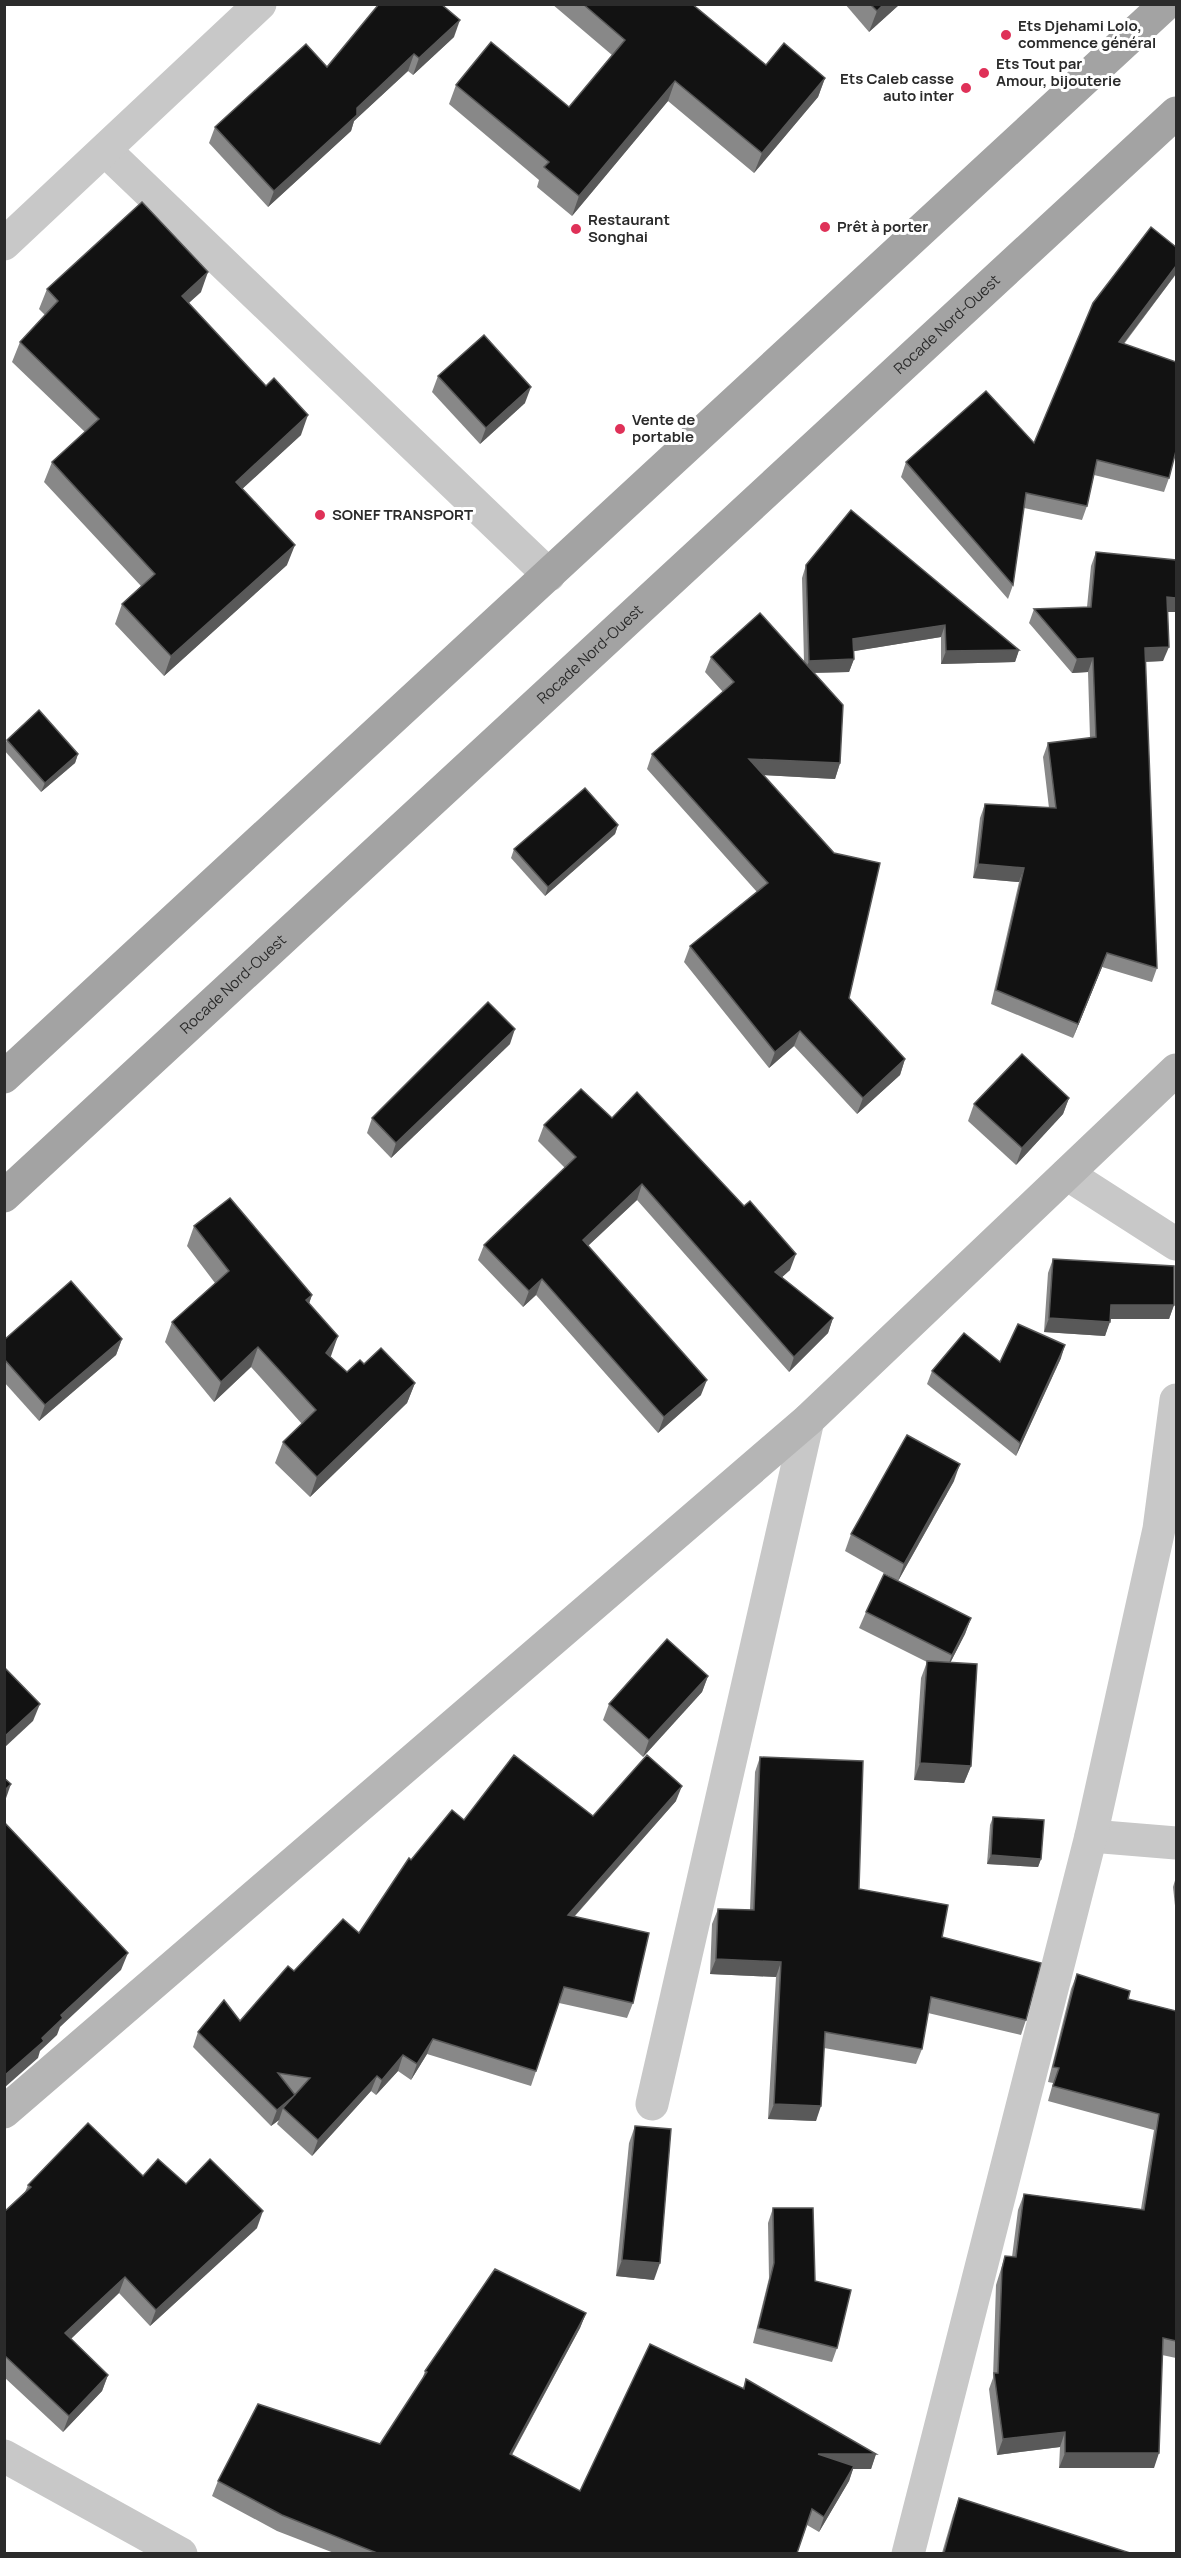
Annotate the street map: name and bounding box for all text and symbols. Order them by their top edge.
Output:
place label: Ets Djehami Lolo, commence général [1018,15,1156,53]
marker: Ets Djehami Lolo, commence général [999,28,1013,42]
place label: Ets Tout par Amour, bijouterie [996,53,1121,91]
marker: Ets Tout par Amour, bijouterie [977,66,991,80]
place label: Ets Caleb casse auto inter [840,68,954,106]
marker: Ets Caleb casse auto inter [959,81,973,95]
place label: Restaurant Songhai [588,209,670,247]
place label: Prêt à porter [837,216,928,237]
marker: Prêt à porter [818,220,832,234]
marker: Restaurant Songhai [569,222,583,236]
street label: Rocade Nord-Ouest [889,270,1004,379]
place label: Vente de portable [632,409,695,447]
marker: Vente de portable [613,422,627,436]
place label: SONEF TRANSPORT [332,504,473,525]
marker: SONEF TRANSPORT [313,508,327,522]
street label: Rocade Nord-Ouest [532,600,647,708]
street label: Rocade Nord-Ouest [175,929,291,1038]

